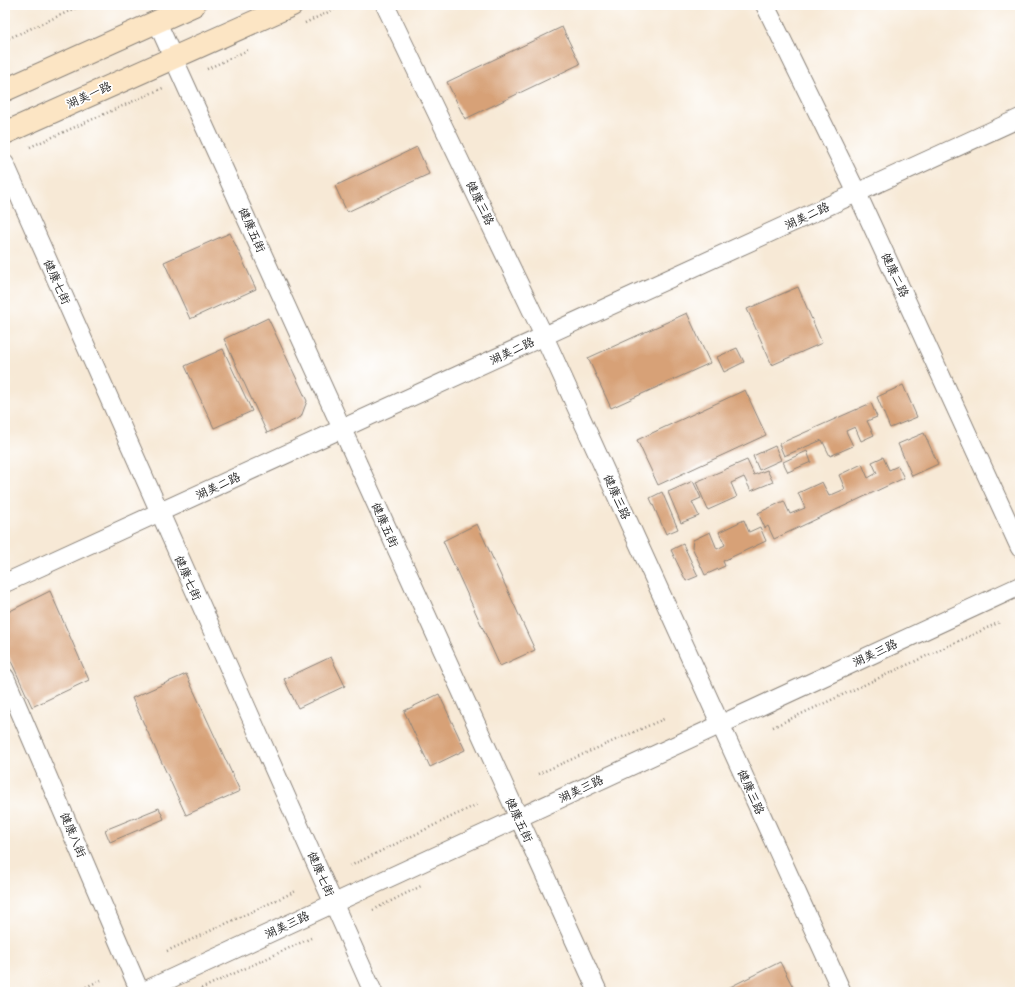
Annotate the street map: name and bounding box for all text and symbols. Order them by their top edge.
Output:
street label: 湖美一路 [64,79,114,111]
street label: 健康三路 [463,178,497,228]
street label: 湖美二路 [782,200,832,232]
street label: 健康五街 [236,205,268,255]
street label: 健康二路 [879,250,911,300]
street label: 健康七街 [41,257,73,307]
street label: 湖美二路 [487,335,537,367]
street label: 湖美二路 [193,470,243,502]
street label: 健康三路 [601,472,633,522]
street label: 健康五街 [369,500,401,550]
street label: 健康七街 [172,553,204,603]
street label: 湖美三路 [850,637,900,669]
street label: 健康三路 [735,767,767,817]
street label: 湖美三路 [556,773,606,805]
street label: 健康五街 [503,795,535,845]
street label: 健康八街 [57,810,89,860]
street label: 健康七街 [305,849,337,899]
street label: 湖美三路 [262,909,312,941]

